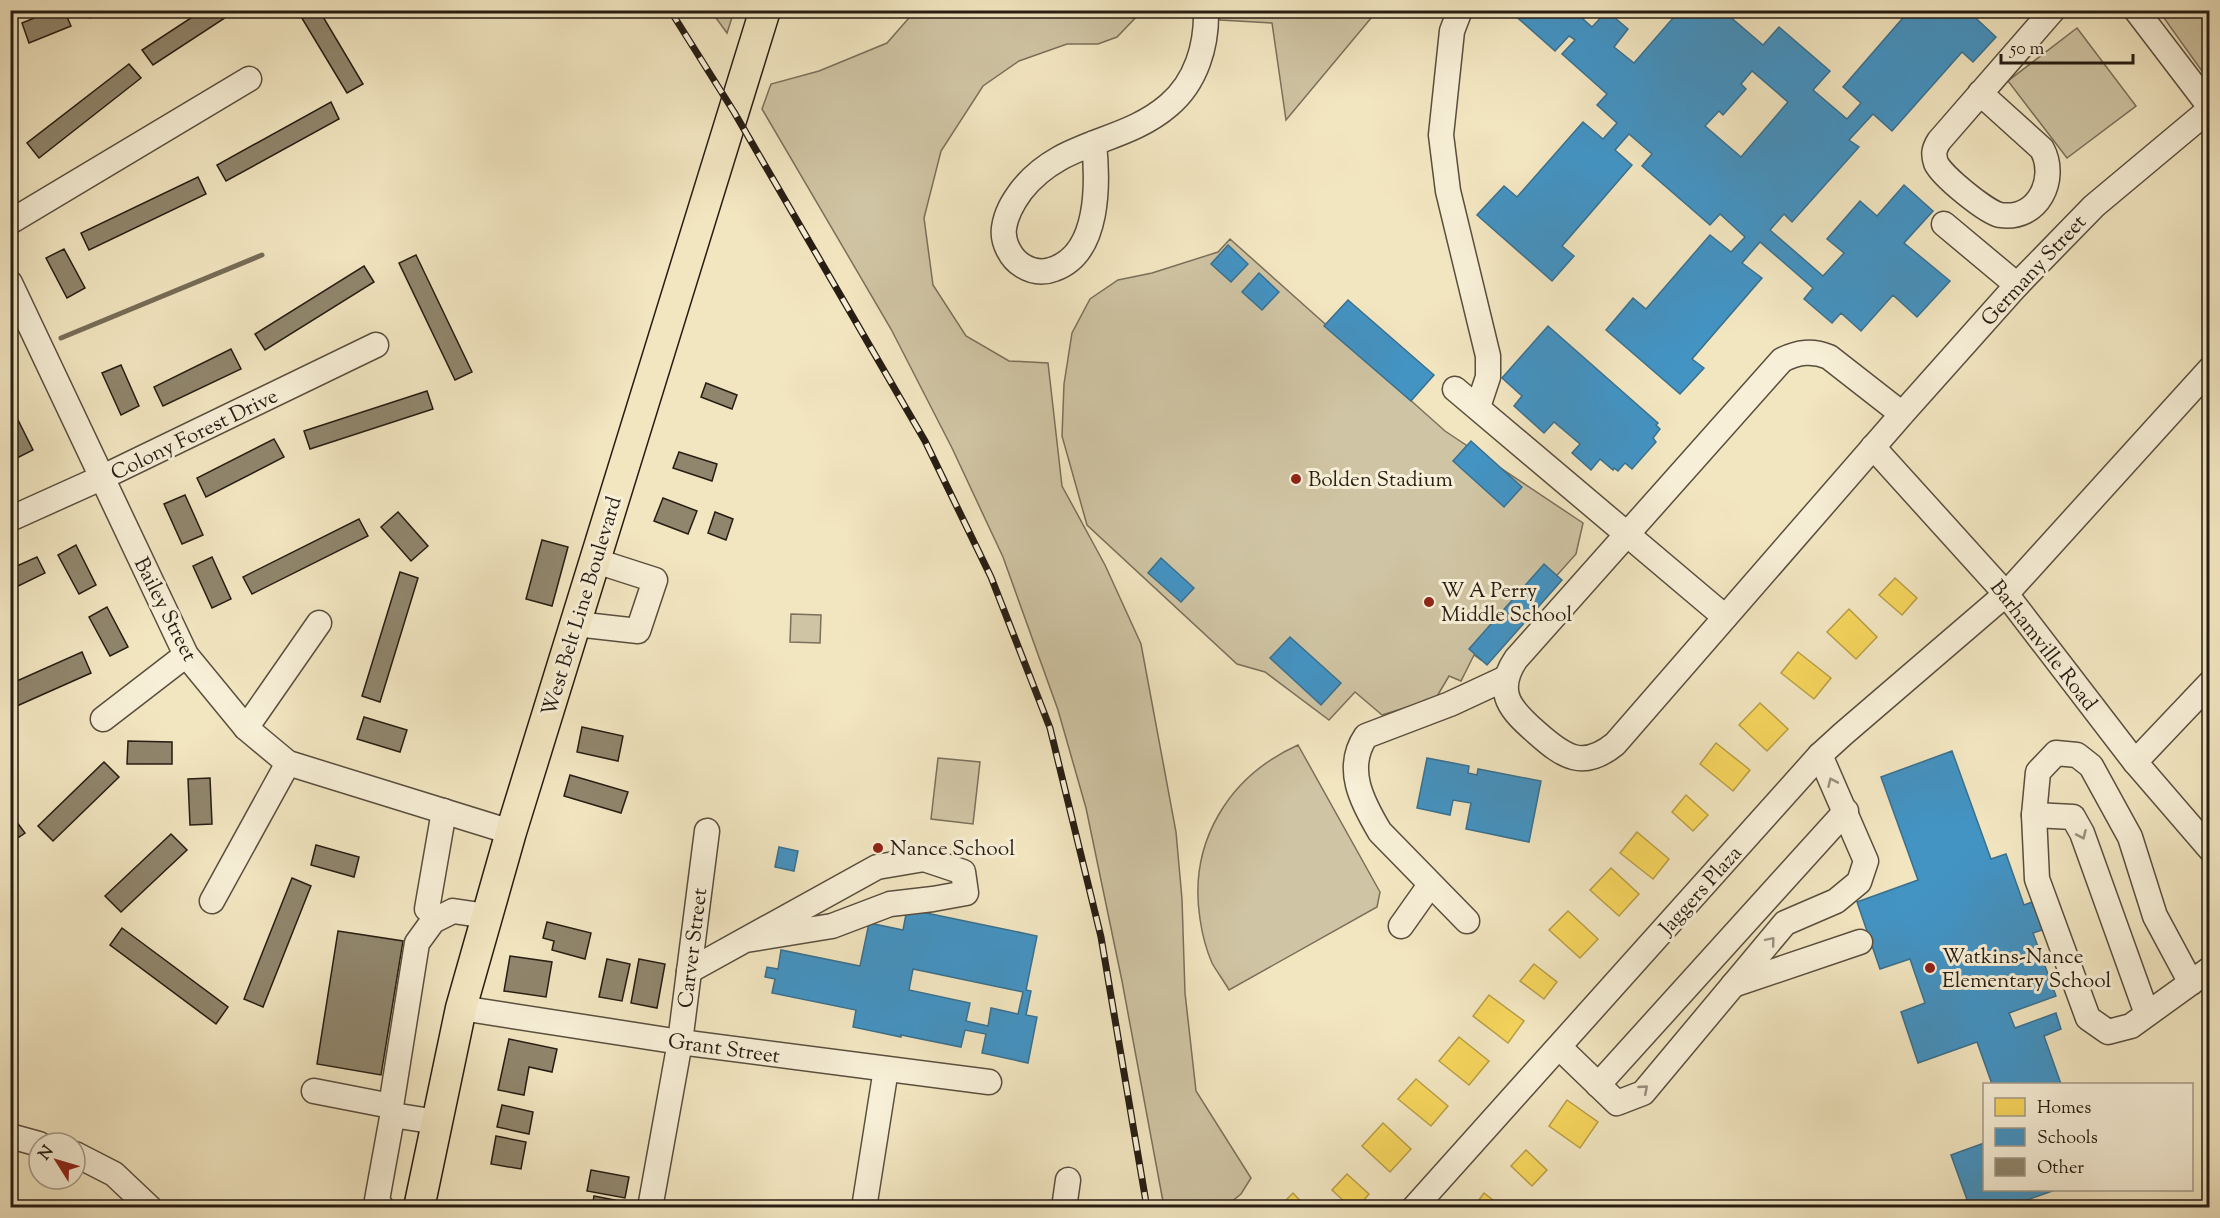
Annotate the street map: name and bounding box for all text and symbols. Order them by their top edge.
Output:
scale bar [2001,27,2133,65]
text: 50 m [2009,37,2045,63]
street label: Germany Street [1975,209,2094,334]
street label: Colony Forest Drive [106,382,283,489]
place label: Bolden Stadium [1308,466,1453,496]
marker: Bolden Stadium [1289,472,1303,486]
street label: West Belt Line Boulevard [535,493,631,720]
street label: Bailey Street [125,553,203,667]
street label: Barhamville Road [1982,574,2103,718]
place label: W A Perry Middle School [1441,577,1572,631]
marker: W A Perry Middle School [1422,595,1436,609]
one-way arrow [1828,777,1840,788]
one-way arrow [2075,829,2087,840]
place label: Nance School [890,835,1015,865]
street label: Jaggers Plaza [1652,840,1750,943]
marker: Nance School [871,841,885,855]
street label: Carver Street [672,887,716,1010]
one-way arrow [1763,937,1774,948]
place label: Watkins-Nance Elementary School [1942,943,2112,997]
marker: Watkins-Nance Elementary School [1923,961,1937,975]
street label: Grant Street [666,1027,782,1073]
legend [1983,1083,2193,1191]
one-way arrow [1638,1085,1649,1096]
text: Homes [2037,1096,2091,1122]
text: Schools [2037,1126,2098,1152]
north arrow [27,1131,87,1191]
text: N [34,1141,60,1166]
text: Other [2037,1156,2084,1182]

